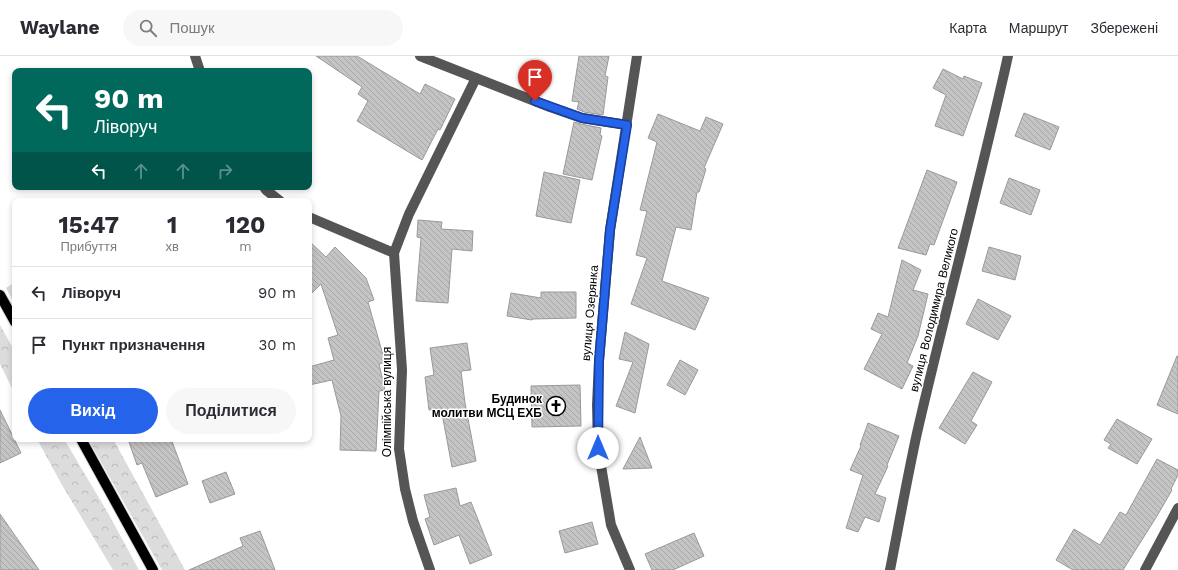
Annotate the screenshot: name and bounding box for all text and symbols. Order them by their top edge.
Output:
search box [123,10,403,46]
text: Waylane [20,16,99,39]
icon: search [137,17,159,39]
text: Пошук [169,19,215,37]
text: Карта [949,20,987,36]
text: Маршрут [1009,20,1068,36]
text: Збережені [1090,20,1158,36]
pin [518,60,552,101]
icon: arrive [524,66,546,88]
text: 90 m [94,82,164,115]
icon: left [28,84,80,136]
text: Ліворуч [94,116,157,137]
icon: left [88,160,110,182]
icon: ahead [130,160,152,182]
icon: ahead [172,160,194,182]
icon: right [214,160,236,182]
text: 15:47 [59,211,119,239]
text: 1 [167,211,177,239]
text: 120 [225,211,266,239]
street label: вулиця Володимира Великого [907,227,961,393]
text: Прибуття [61,239,117,254]
text: хв [165,239,179,254]
text: m [239,239,252,254]
street label: вулиця Озерянка [579,264,601,362]
icon: left [28,282,50,304]
text: Ліворуч [62,284,121,302]
text: 90 m [258,284,296,302]
icon: arrive [28,334,50,356]
text: Пункт призначення [62,336,205,354]
text: 30 m [259,336,296,354]
street label: Олімпійська вулиця [380,347,394,457]
button: Вихід [28,388,158,434]
button: Поділитися [166,388,296,434]
place label: Будинок молитви МСЦ ЕХБ [432,392,543,420]
church icon: Будинок молитви МСЦ ЕХБ [545,395,567,417]
position arrow [577,427,619,469]

